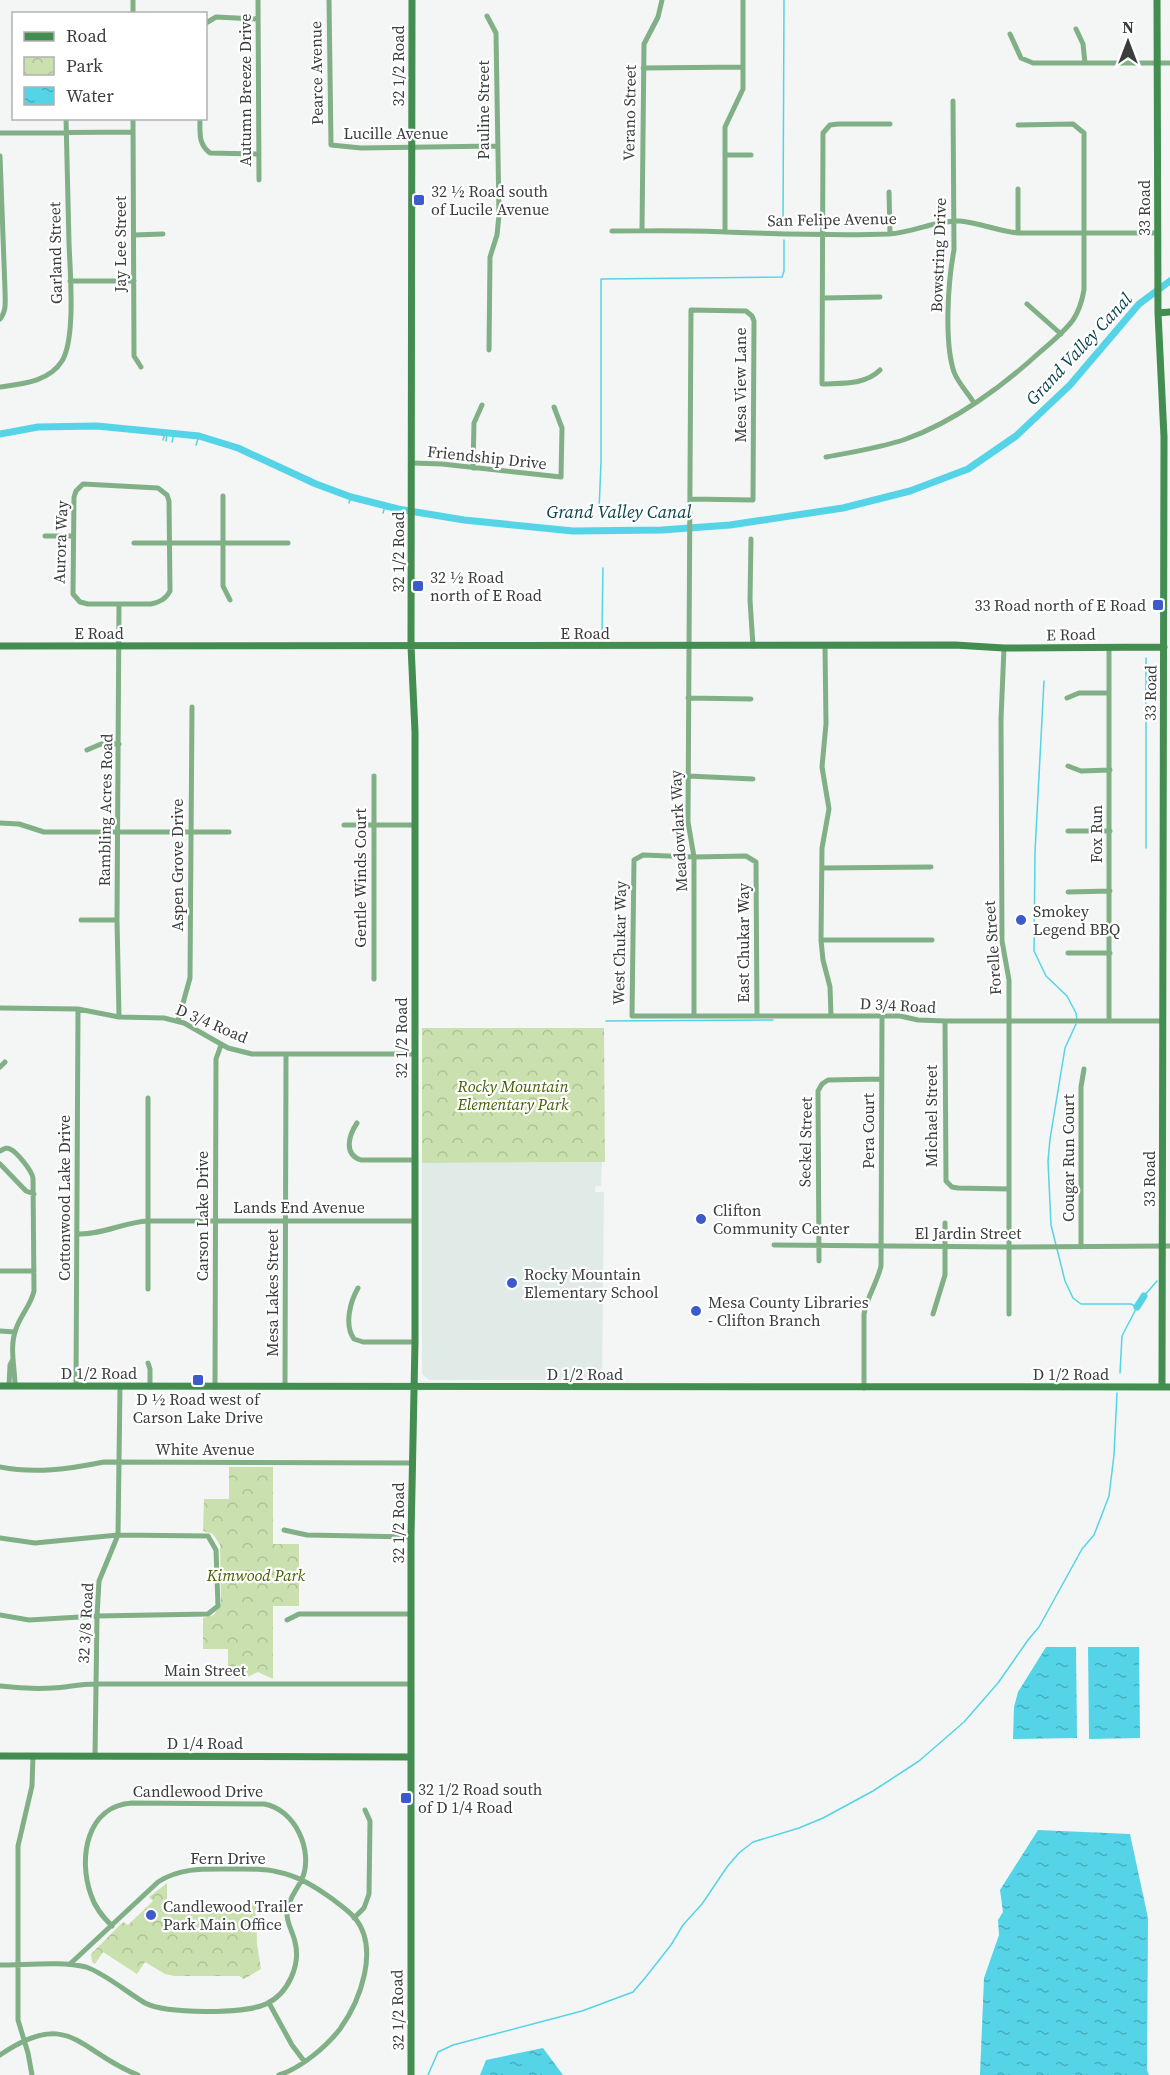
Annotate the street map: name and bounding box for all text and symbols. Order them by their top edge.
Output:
legend [12,12,207,120]
north arrow [1098,12,1158,72]
street label: Autumn Breeze Drive [234,14,256,166]
text: N [1122,16,1134,38]
street label: Pearce Avenue [304,21,328,125]
text: Road [66,23,107,48]
street label: 32 1/2 Road [387,26,409,107]
text: Park [66,53,103,78]
street label: Pauline Street [472,60,494,160]
street label: Verano Street [617,64,641,161]
text: Water [66,83,114,108]
street label: Lucille Avenue [344,122,448,144]
place label: 32 ½ Road south of Lucile Avenue [431,180,549,220]
street label: 33 Road [1133,180,1155,236]
marker: 32 ½ Road south of Lucile Avenue [412,193,426,207]
street label: Jay Lee Street [109,195,131,293]
street label: Bowstring Drive [925,197,951,313]
street label: Garland Street [43,201,67,304]
street label: San Felipe Avenue [767,207,897,231]
water label: Grand Valley Canal [1020,287,1137,410]
street label: Mesa View Lane [729,327,751,443]
street label: Friendship Drive [426,440,548,474]
street label: Aurora Way [48,499,72,584]
water label: Grand Valley Canal [546,499,692,524]
street label: 32 1/2 Road [387,512,409,593]
place label: 32 ½ Road north of E Road [430,566,542,606]
marker: 32 ½ Road north of E Road [411,579,425,593]
place label: 33 Road north of E Road [974,594,1146,616]
marker: 33 Road north of E Road [1151,598,1165,612]
street label: E Road [74,622,124,644]
street label: E Road [560,622,610,644]
street label: E Road [1046,623,1096,645]
street label: 33 Road [1139,665,1161,721]
street label: Rambling Acres Road [93,733,117,887]
street label: Meadowlark Way [664,769,692,892]
street label: Aspen Grove Drive [166,799,188,931]
street label: Fox Run [1085,804,1107,863]
street label: Gentle Winds Court [349,807,371,948]
street label: West Chukar Way [607,880,631,1005]
street label: East Chukar Way [732,882,754,1003]
street label: Forelle Street [978,899,1006,996]
place label: Smokey Legend BBQ [1033,900,1120,940]
marker: Smokey Legend BBQ [1014,913,1028,927]
street label: D 3/4 Road [859,992,937,1018]
street label: D 3/4 Road [173,998,251,1048]
street label: 32 1/2 Road [390,998,412,1079]
street label: Michael Street [920,1064,942,1167]
park label: Rocky Mountain Elementary Park [457,1075,569,1115]
street label: Pera Court [857,1092,879,1169]
street label: Cougar Run Court [1057,1093,1079,1222]
street label: Seckel Street [793,1096,817,1187]
street label: Cottonwood Lake Drive [53,1115,75,1281]
street label: Carson Lake Drive [191,1151,213,1281]
street label: 33 Road [1138,1151,1160,1207]
street label: Lands End Avenue [233,1196,365,1218]
place label: Clifton Community Center [713,1199,850,1239]
marker: Clifton Community Center [694,1212,708,1226]
street label: El Jardin Street [914,1222,1022,1244]
street label: Mesa Lakes Street [261,1229,283,1357]
place label: Rocky Mountain Elementary School [524,1263,659,1303]
marker: Rocky Mountain Elementary School [505,1276,519,1290]
place label: Mesa County Libraries - Clifton Branch [708,1291,869,1331]
marker: Mesa County Libraries - Clifton Branch [689,1304,703,1318]
street label: D 1/2 Road [61,1362,137,1384]
street label: D 1/2 Road [547,1363,623,1385]
street label: D 1/2 Road [1033,1363,1109,1385]
marker: D ½ Road west of Carson Lake Drive [191,1373,205,1387]
place label: D ½ Road west of Carson Lake Drive [133,1388,263,1428]
street label: White Avenue [155,1438,255,1460]
street label: 32 1/2 Road [387,1483,409,1564]
park label: Kimwood Park [206,1564,306,1586]
street label: 32 3/8 Road [72,1582,98,1664]
street label: Main Street [164,1659,247,1681]
street label: D 1/4 Road [167,1732,243,1754]
place label: 32 1/2 Road south of D 1/4 Road [418,1778,543,1818]
street label: Candlewood Drive [133,1780,263,1802]
marker: 32 1/2 Road south of D 1/4 Road [399,1791,413,1805]
street label: Fern Drive [190,1847,266,1869]
place label: Candlewood Trailer Park Main Office [163,1895,303,1935]
marker: Candlewood Trailer Park Main Office [144,1908,158,1922]
street label: 32 1/2 Road [385,1969,409,2051]

